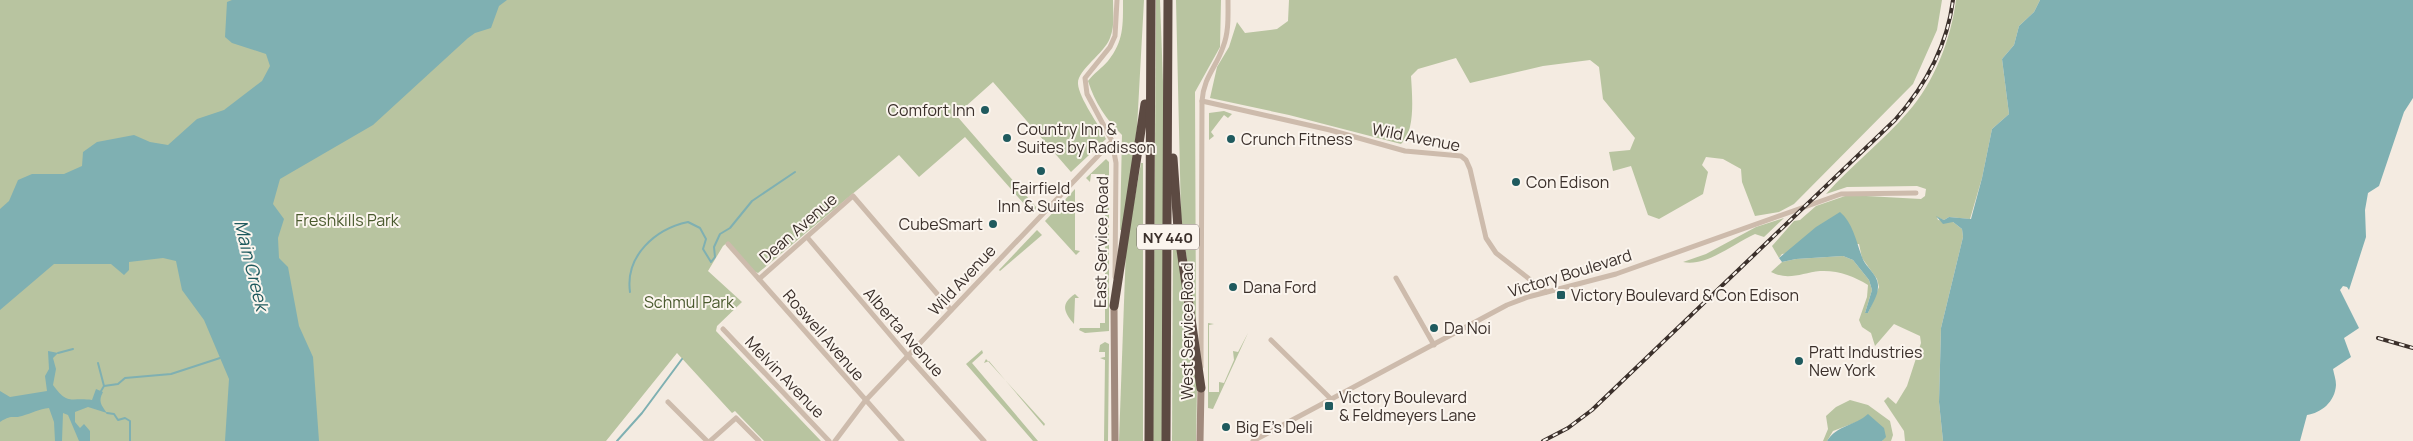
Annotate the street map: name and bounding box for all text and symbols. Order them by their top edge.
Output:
place label: Comfort Inn [888,99,975,121]
marker: Comfort Inn [979,104,991,116]
place label: Country Inn & Suites by Radisson [1017,118,1156,158]
street label: Wild Avenue [1370,118,1462,156]
place label: Crunch Fitness [1241,128,1353,150]
marker: Country Inn & Suites by Radisson [1001,132,1013,144]
marker: Crunch Fitness [1225,133,1237,145]
marker: Fairfield Inn & Suites [1035,165,1047,177]
place label: Con Edison [1526,171,1609,193]
street label: East Service Road [1089,176,1113,308]
marker: Con Edison [1510,176,1522,188]
place label: Fairfield Inn & Suites [998,177,1084,217]
street label: Dean Avenue [754,188,842,268]
park label: Freshkills Park [295,209,400,231]
place label: CubeSmart [899,213,983,235]
water label: Main Creek [229,217,276,316]
marker: CubeSmart [987,218,999,230]
road number: NY 440 [1137,224,1199,250]
street label: Wild Avenue [923,240,1001,320]
street label: Victory Boulevard [1506,244,1634,302]
street label: West Service Road [1176,262,1198,400]
place label: Dana Ford [1243,276,1317,298]
marker: Dana Ford [1227,281,1239,293]
street label: Alberta Avenue [859,283,949,381]
place label: Victory Boulevard & Con Edison [1571,284,1799,306]
street label: Roswell Avenue [778,285,870,385]
marker: Victory Boulevard & Con Edison [1555,289,1567,301]
park label: Schmul Park [644,291,735,313]
place label: Da Noi [1444,317,1491,339]
marker: Da Noi [1428,322,1440,334]
street label: Melvin Avenue [740,331,830,423]
place label: Pratt Industries New York [1809,341,1922,381]
marker: Pratt Industries New York [1793,355,1805,367]
place label: Victory Boulevard & Feldmeyers Lane [1339,386,1476,426]
marker: Victory Boulevard & Feldmeyers Lane [1323,400,1335,412]
place label: Big E's Deli [1236,416,1313,438]
marker: Big E's Deli [1220,421,1232,433]

